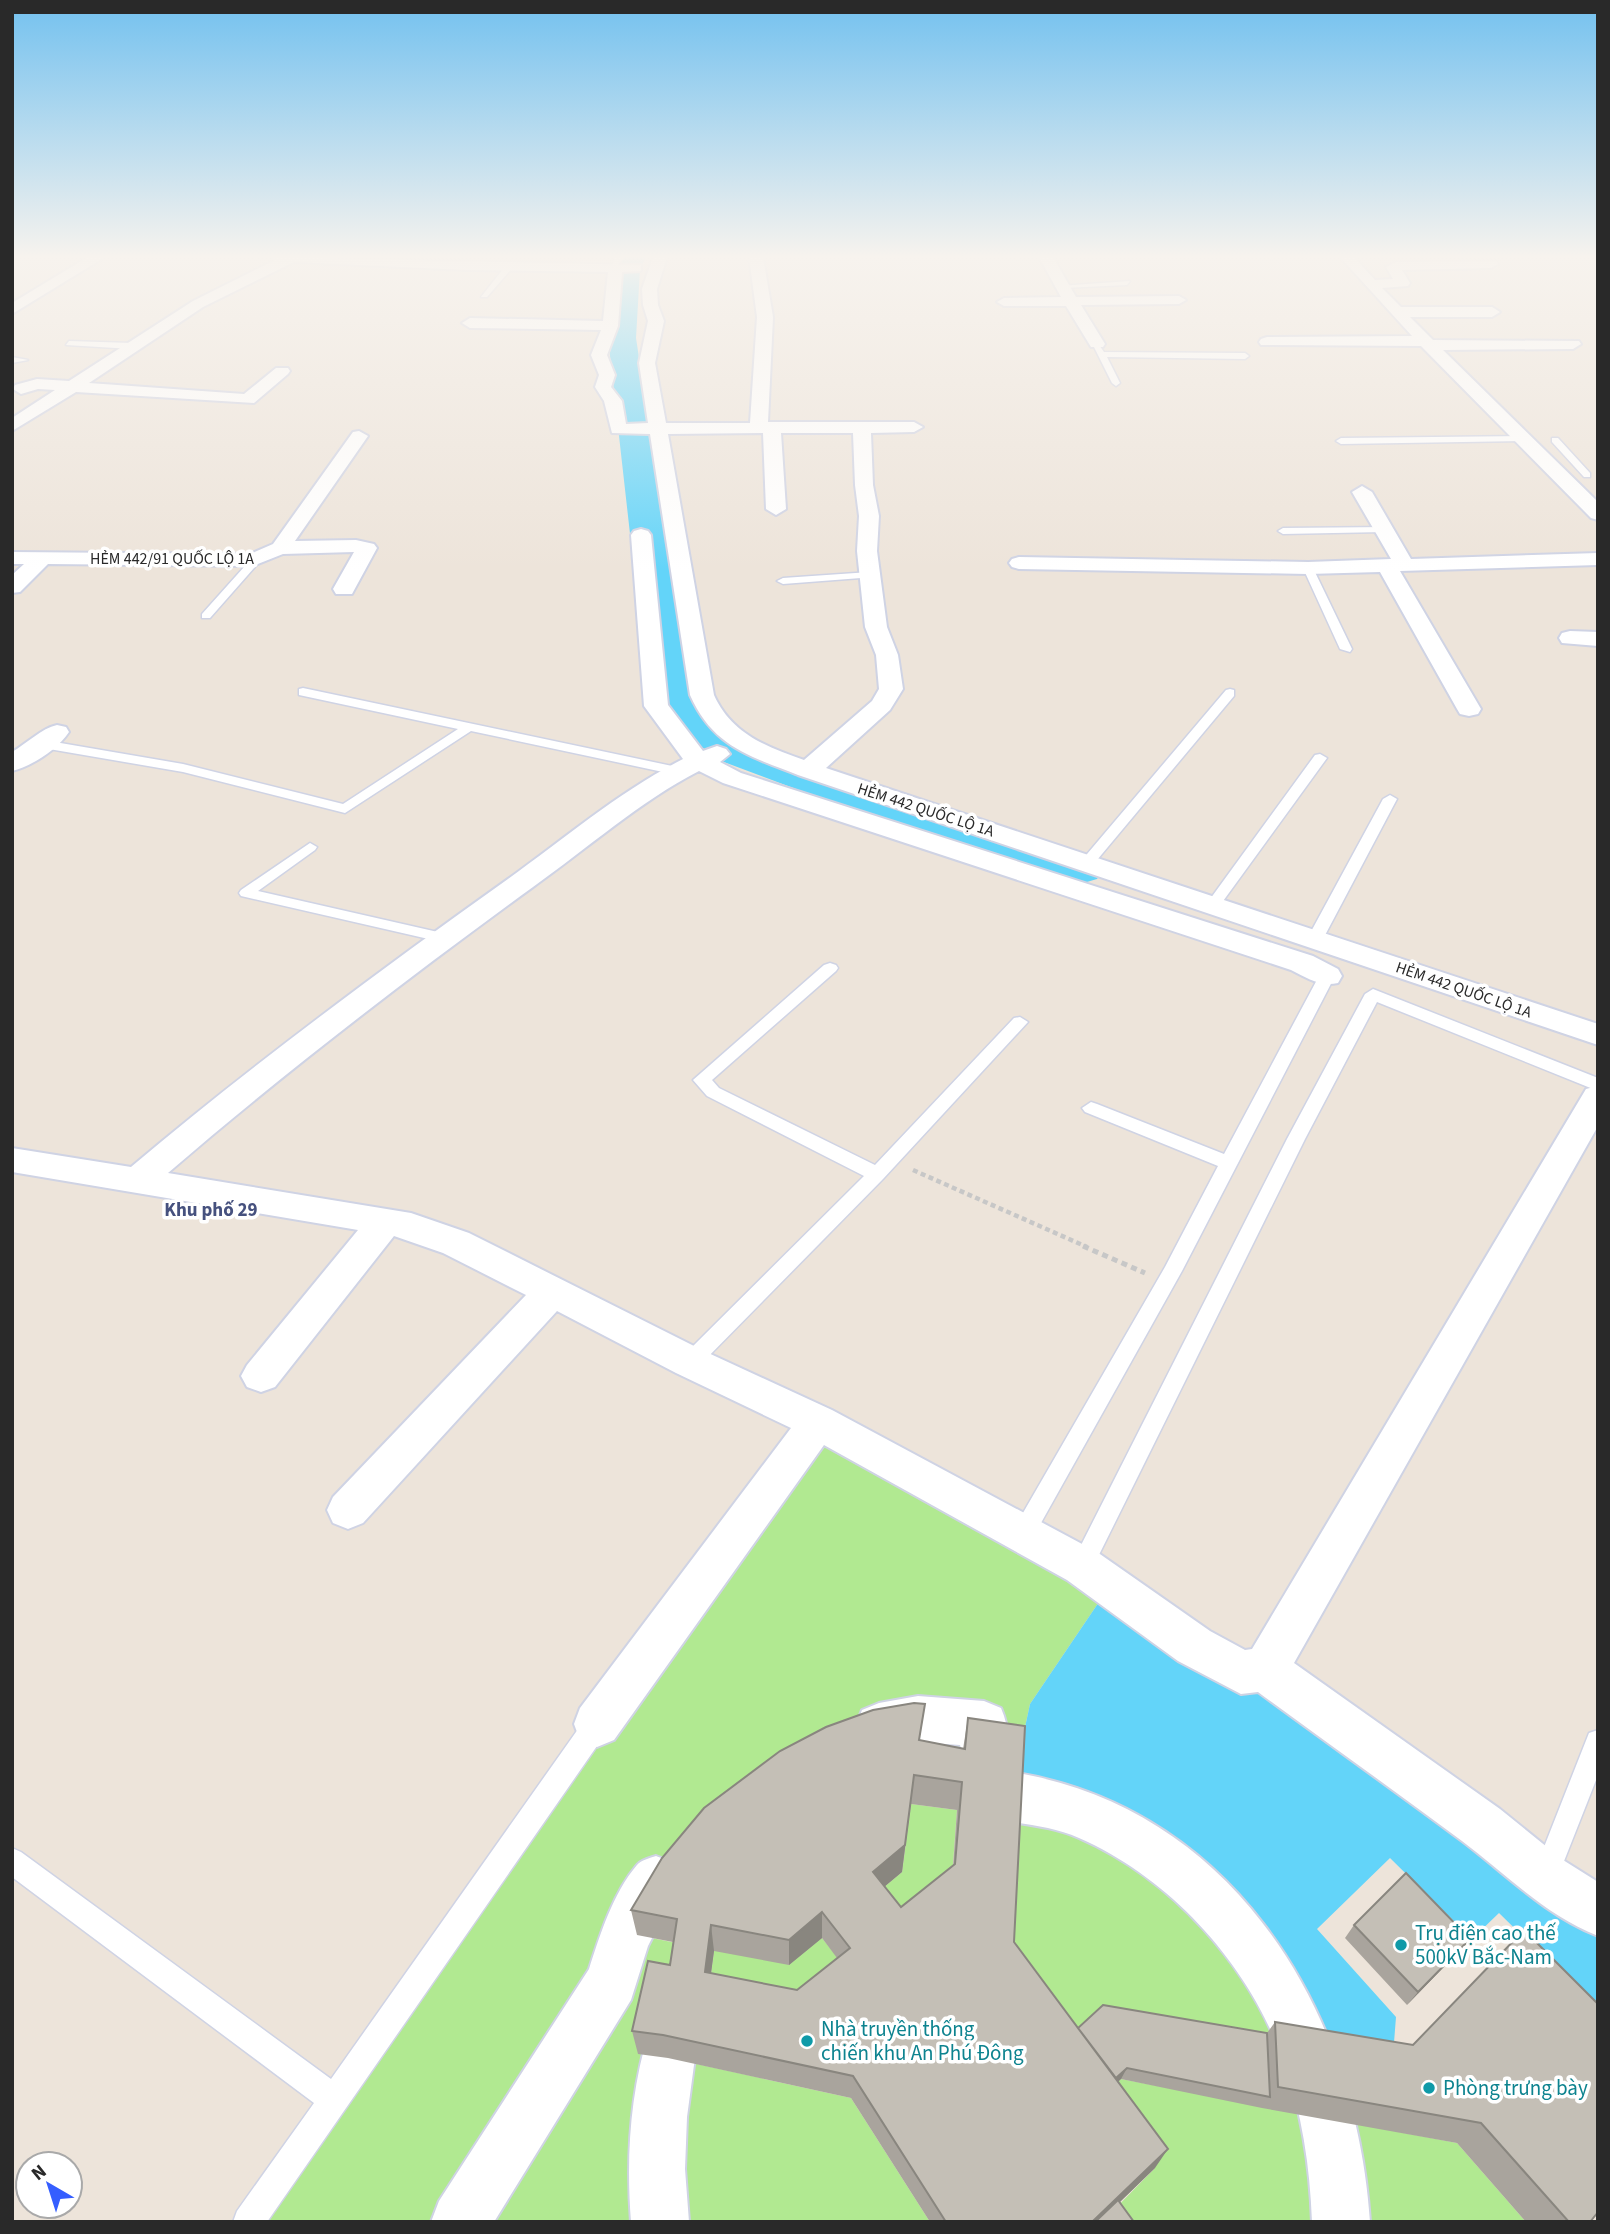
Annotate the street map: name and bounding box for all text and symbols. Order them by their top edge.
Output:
street label: HẺM 442/91 QUỐC LỘ 1A [90,548,254,570]
street label: HẺM 442 QUỐC LỘ 1A [855,777,997,843]
street label: HẺM 442 QUỐC LỘ 1A [1393,956,1535,1024]
district label: Khu phố 29 [164,1197,258,1224]
place label: Trụ điện cao thế 500kV Bắc-Nam [1415,1918,1556,1972]
marker: Trụ điện cao thế 500kV Bắc-Nam [1393,1937,1409,1953]
place label: Nhà truyền thống chiến khu An Phú Đông [821,2014,1024,2068]
marker: Nhà truyền thống chiến khu An Phú Đông [799,2033,815,2049]
place label: Phòng trưng bày [1443,2073,1588,2103]
marker: Phòng trưng bày [1421,2080,1437,2096]
north arrow [14,2150,84,2220]
text: N [26,2158,53,2187]

